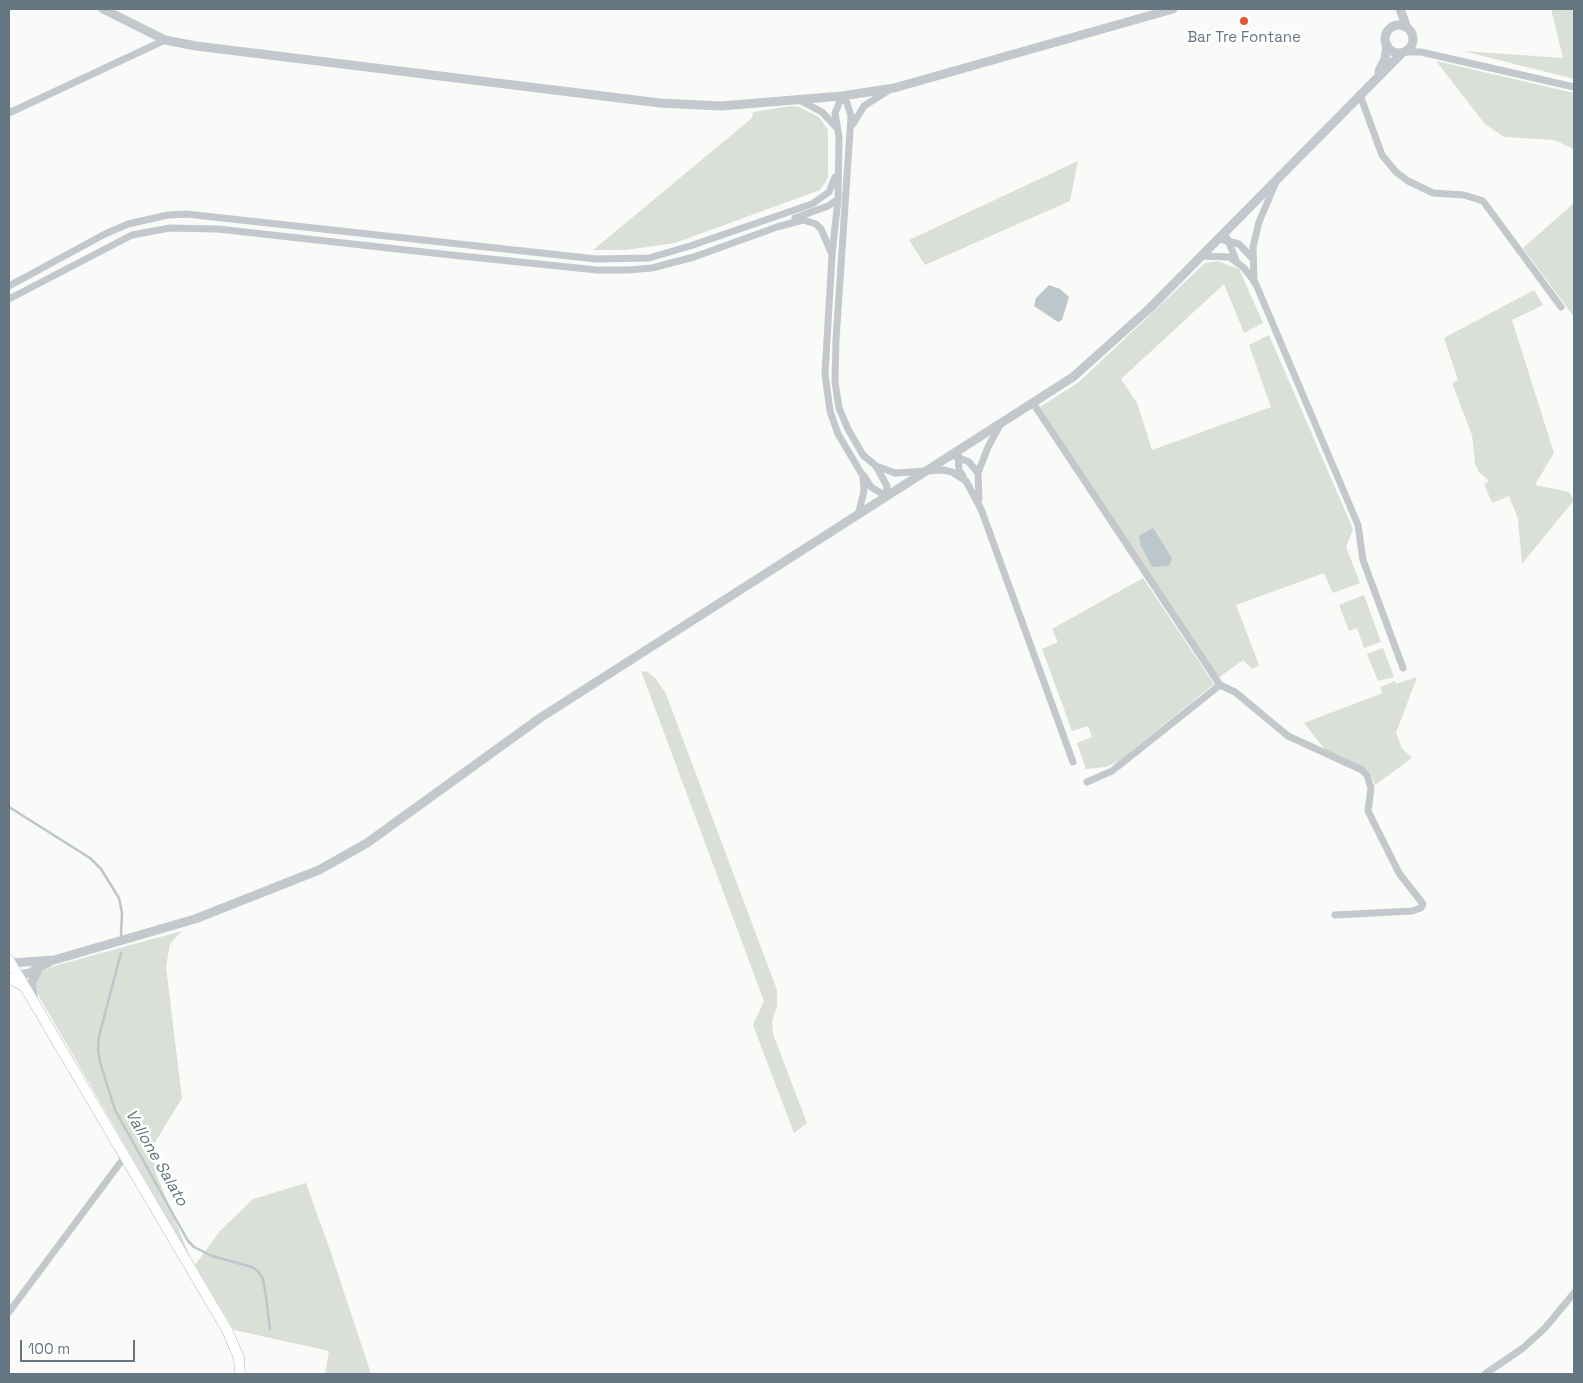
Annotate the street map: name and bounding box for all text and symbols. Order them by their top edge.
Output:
marker: Bar Tre Fontane [1238,15,1250,27]
place label: Bar Tre Fontane [1187,29,1301,47]
water label: Vallone Salato [121,1106,191,1210]
scale bar [22,1330,138,1362]
text: 100 m [28,1339,70,1358]

